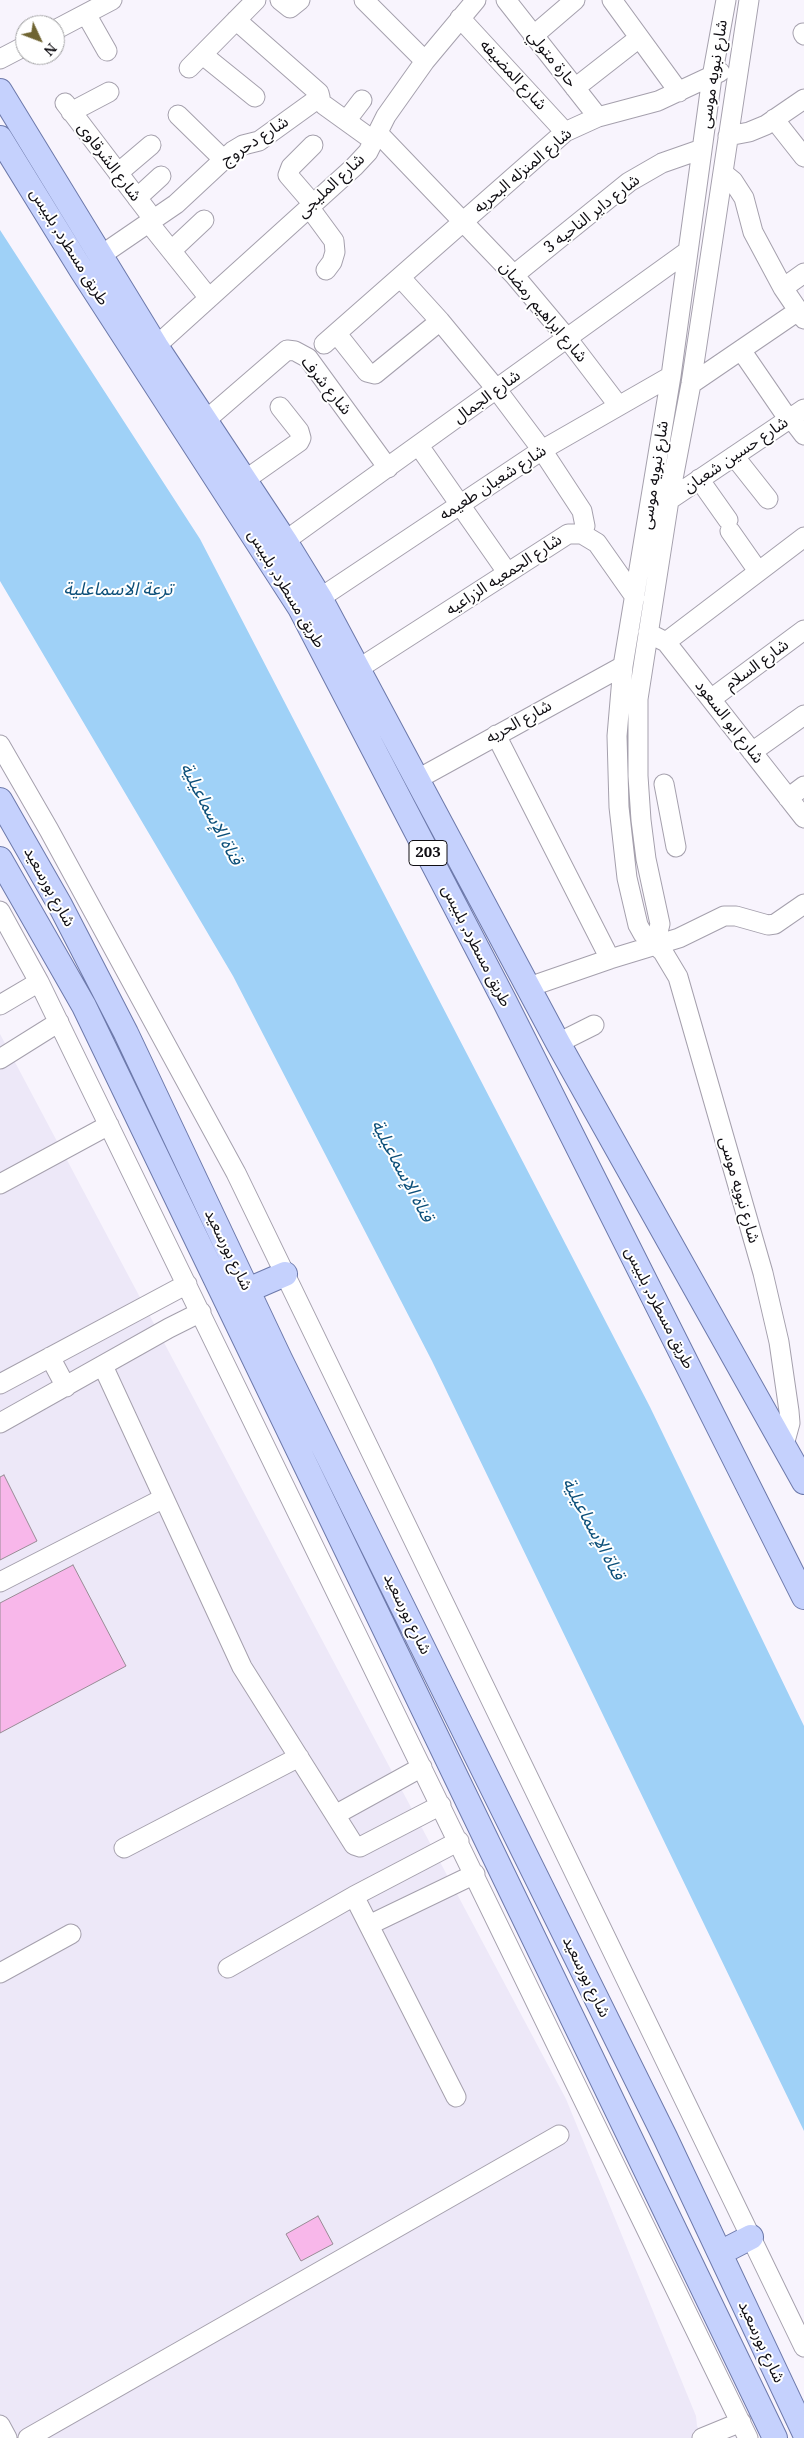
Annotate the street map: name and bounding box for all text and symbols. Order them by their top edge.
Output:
north arrow [15,15,65,65]
street label: شارع نبويه موسى [696,18,732,130]
street label: حارة متولي [523,27,581,91]
street label: شارع المضيفه [475,36,551,114]
text: N [40,39,61,60]
street label: شارع دحروج [218,112,292,170]
street label: شارع الشرقاوى [73,119,145,205]
street label: شارع المنزله البحريه [470,124,576,218]
street label: شارع المليجى [293,150,369,222]
street label: شارع داير الناحيه 3 [540,171,644,257]
street label: طريق مسطرد, بلبيس [25,185,113,309]
street label: شارع ابراهيم رمضان [495,258,591,366]
street label: شارع شرف [297,353,355,419]
street label: شارع الجمال [450,366,524,428]
street label: شارع حسين شعبان [680,413,792,497]
street label: شارع نبويه موسى [637,419,673,531]
street label: شارع شعبان طعيمه [436,441,550,525]
street label: طريق مسطرد, بلبيس [243,526,329,652]
street label: شارع الجمعيه الزراعيه [442,530,566,620]
water label: ترعة الاسماعلية [64,579,172,601]
street label: شارع السلام [721,635,793,695]
street label: شارع ابو السعود [691,677,767,767]
street label: شارع الحريه [483,696,555,748]
water label: قناة الإسماعيلية [175,759,247,869]
road number: 203 [409,840,447,866]
street label: شارع بورسعيد [19,844,79,930]
street label: طريق مسطرد, بلبيس [437,882,515,1010]
water label: قناة الإسماعيلية [366,1116,438,1226]
street label: شارع نبويه موسى [715,1135,763,1245]
street label: شارع بورسعيد [200,1206,256,1294]
street label: طريق مسطرد, بلبيس [620,1244,698,1372]
water label: قناة الإسماعيلية [557,1474,629,1584]
street label: شارع بورسعيد [379,1570,435,1658]
street label: شارع بورسعيد [558,1933,614,2021]
street label: شارع بورسعيد [734,2298,788,2386]

